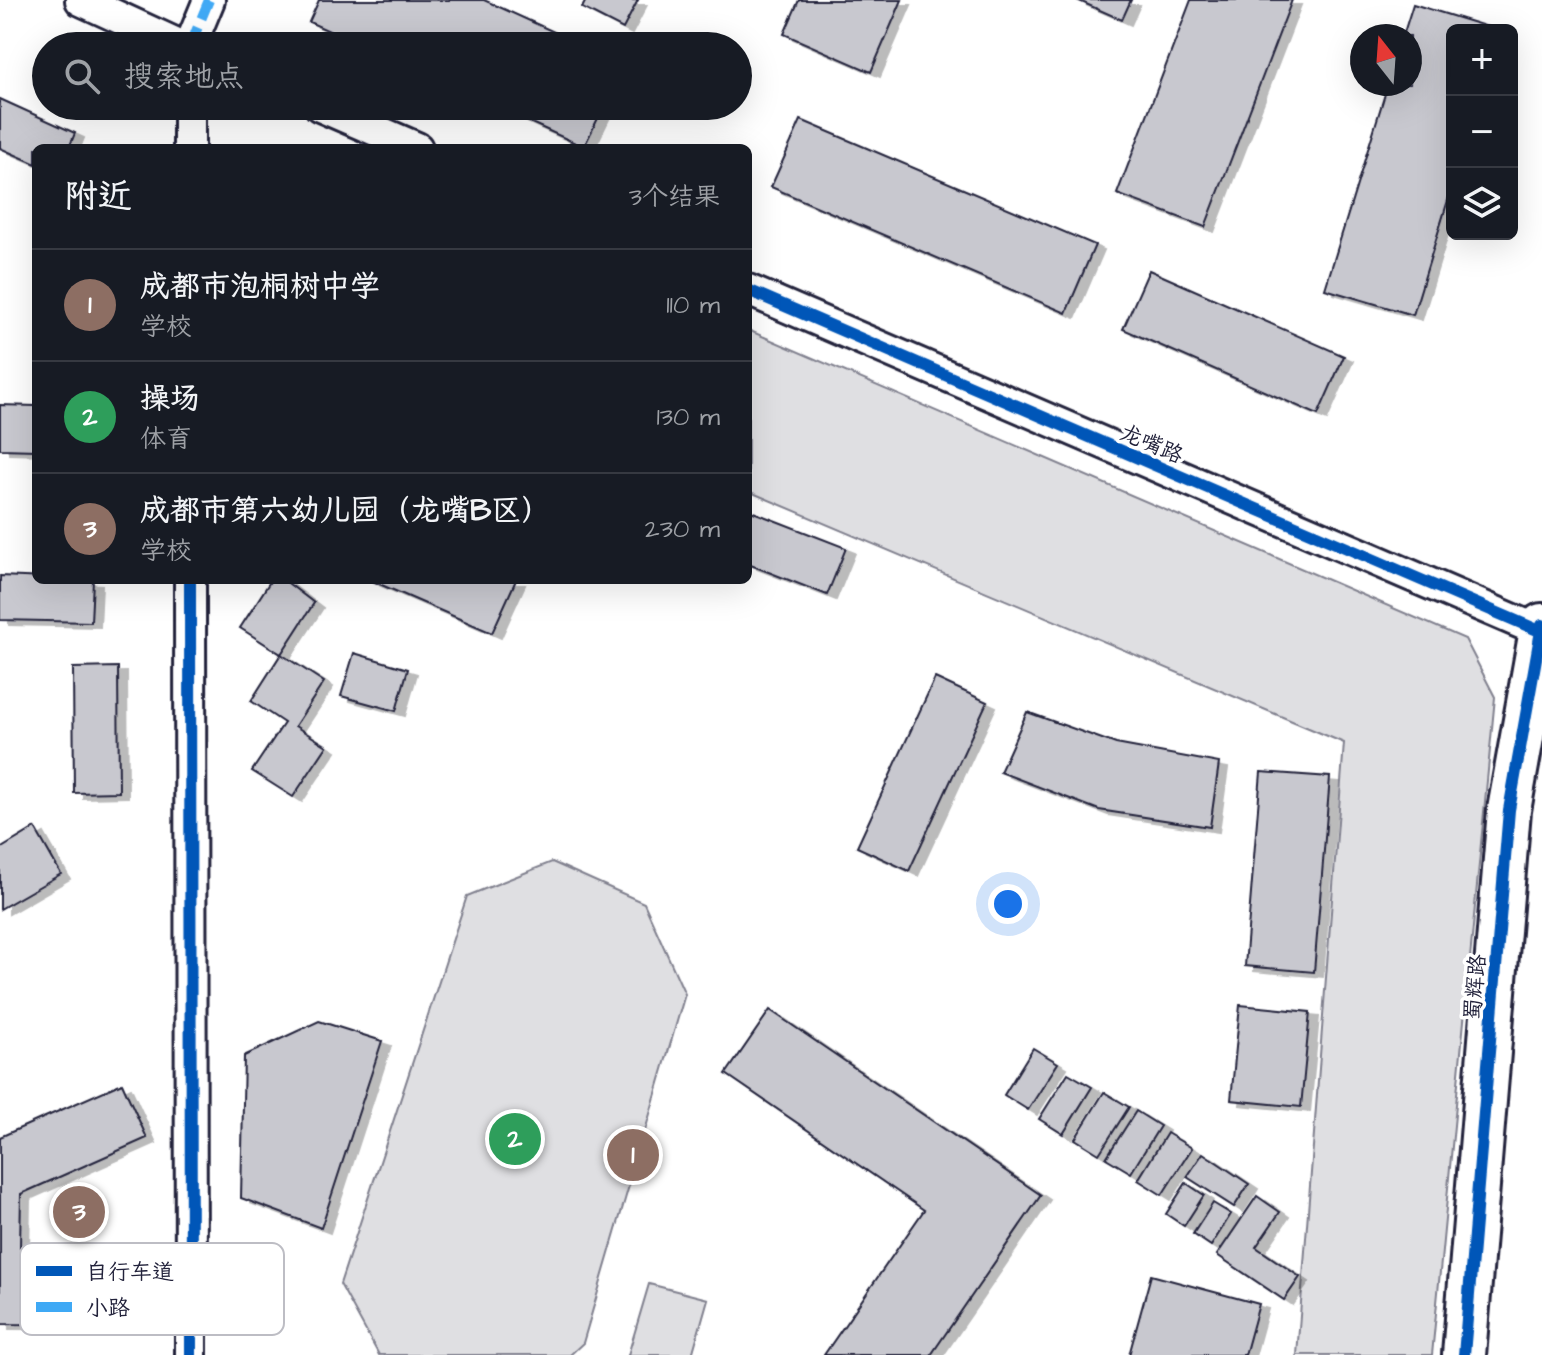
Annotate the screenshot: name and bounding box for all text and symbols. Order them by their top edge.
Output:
north arrow [1350,24,1422,96]
map controls [1446,24,1518,240]
button: + [1446,24,1518,96]
search box [32,32,752,120]
icon: search [60,54,104,98]
text: 搜索地点 [124,56,244,98]
button: − [1446,96,1518,168]
button: layers [1446,168,1518,240]
text: 附近 [64,173,132,221]
text: 3个结果 [629,179,720,215]
text: 成都市泡桐树中学 [140,266,380,308]
text: 1 [88,287,92,323]
text: 110 m [666,287,720,323]
text: 学校 [140,309,192,345]
text: 操场 [140,378,200,420]
text: 2 [83,399,97,435]
text: 130 m [656,399,720,435]
street label: 龙嘴路 [1115,417,1188,472]
text: 体育 [140,421,192,457]
text: 成都市第六幼儿园（龙嘴B区） [140,490,551,532]
text: 3 [83,511,97,547]
text: 230 m [645,511,720,547]
text: 学校 [140,533,192,569]
your location [988,884,1028,924]
street label: 蜀辉路 [1457,953,1494,1021]
pin: 2 [489,1109,541,1169]
pin: 1 [607,1125,659,1185]
pin: 3 [53,1182,105,1242]
legend [20,1243,284,1335]
text: 自行车道 [86,1257,174,1288]
text: 小路 [86,1293,130,1324]

